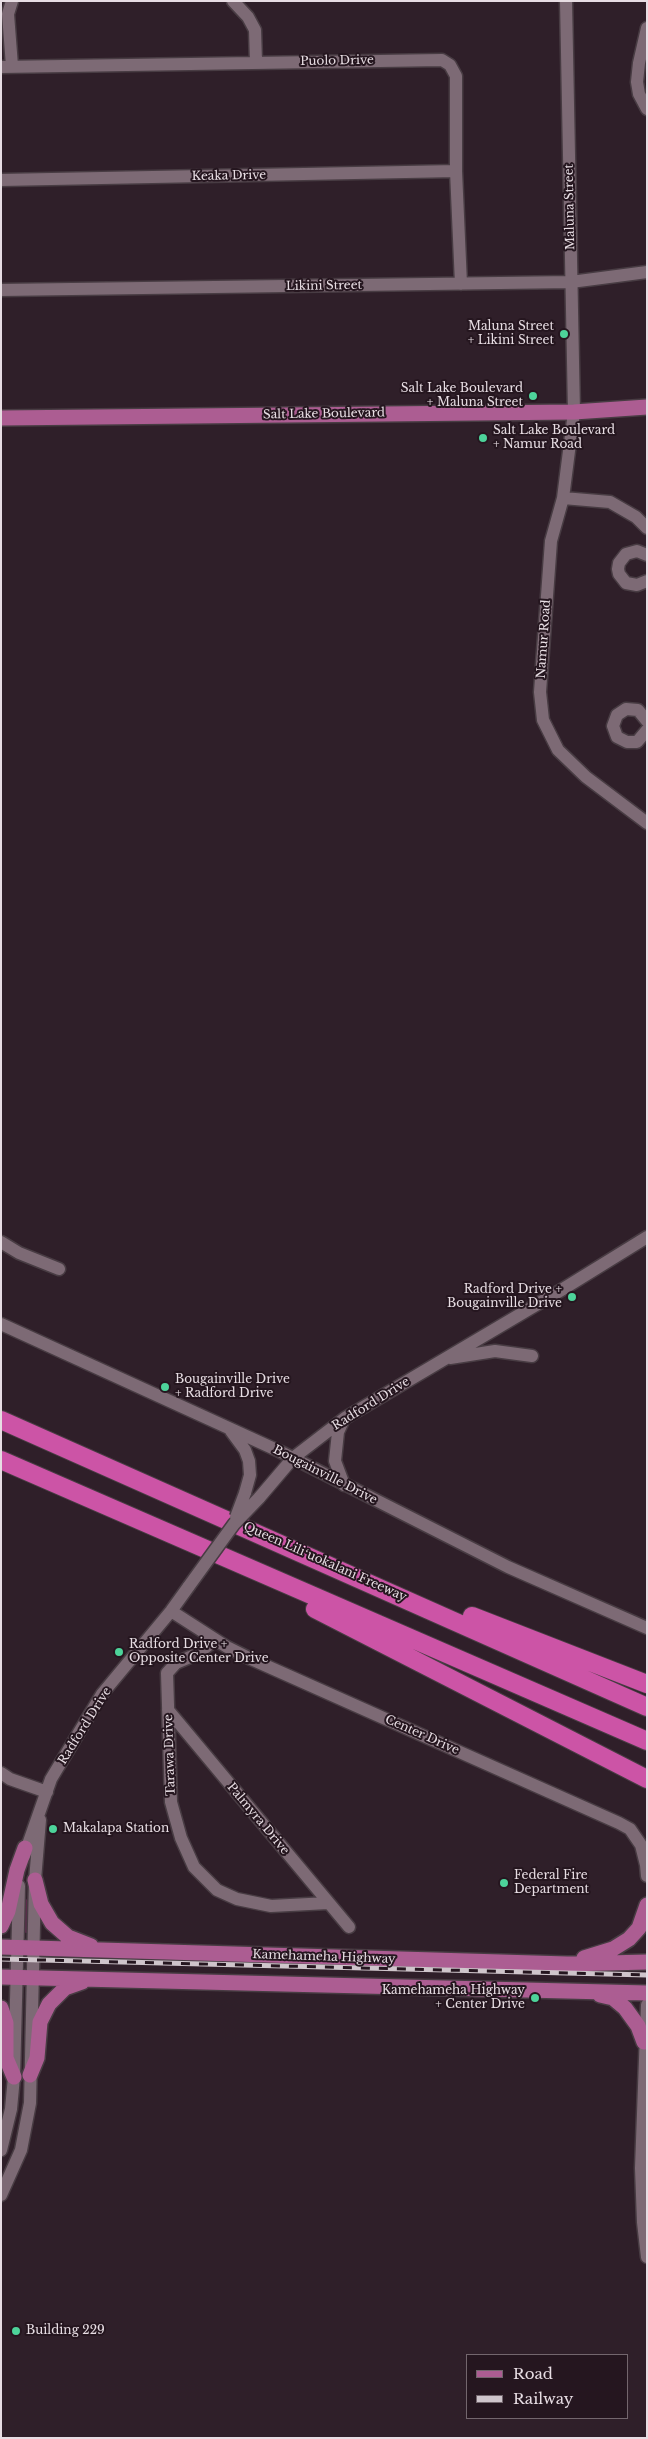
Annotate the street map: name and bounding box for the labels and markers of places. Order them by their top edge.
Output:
place label: Maluna Street + Likini Street [468,320,554,348]
marker: Maluna Street + Likini Street [558,328,570,340]
place label: Salt Lake Boulevard + Maluna Street [401,382,523,410]
marker: Salt Lake Boulevard + Maluna Street [527,390,539,402]
place label: Salt Lake Boulevard + Namur Road [493,424,615,452]
marker: Salt Lake Boulevard + Namur Road [477,432,489,444]
place label: Radford Drive + Bougainville Drive [447,1283,562,1311]
marker: Radford Drive + Bougainville Drive [566,1291,578,1303]
place label: Bougainville Drive + Radford Drive [175,1373,290,1401]
marker: Bougainville Drive + Radford Drive [159,1381,171,1393]
place label: Radford Drive + Opposite Center Drive [129,1638,269,1666]
marker: Radford Drive + Opposite Center Drive [113,1646,125,1658]
place label: Makalapa Station [63,1822,169,1836]
marker: Makalapa Station [47,1823,59,1835]
place label: Federal Fire Department [514,1869,589,1897]
marker: Federal Fire Department [498,1877,510,1889]
place label: Kamehameha Highway + Center Drive [382,1984,525,2012]
marker: Kamehameha Highway + Center Drive [529,1992,541,2004]
place label: Building 229 [26,2324,105,2338]
marker: Building 229 [10,2325,22,2337]

